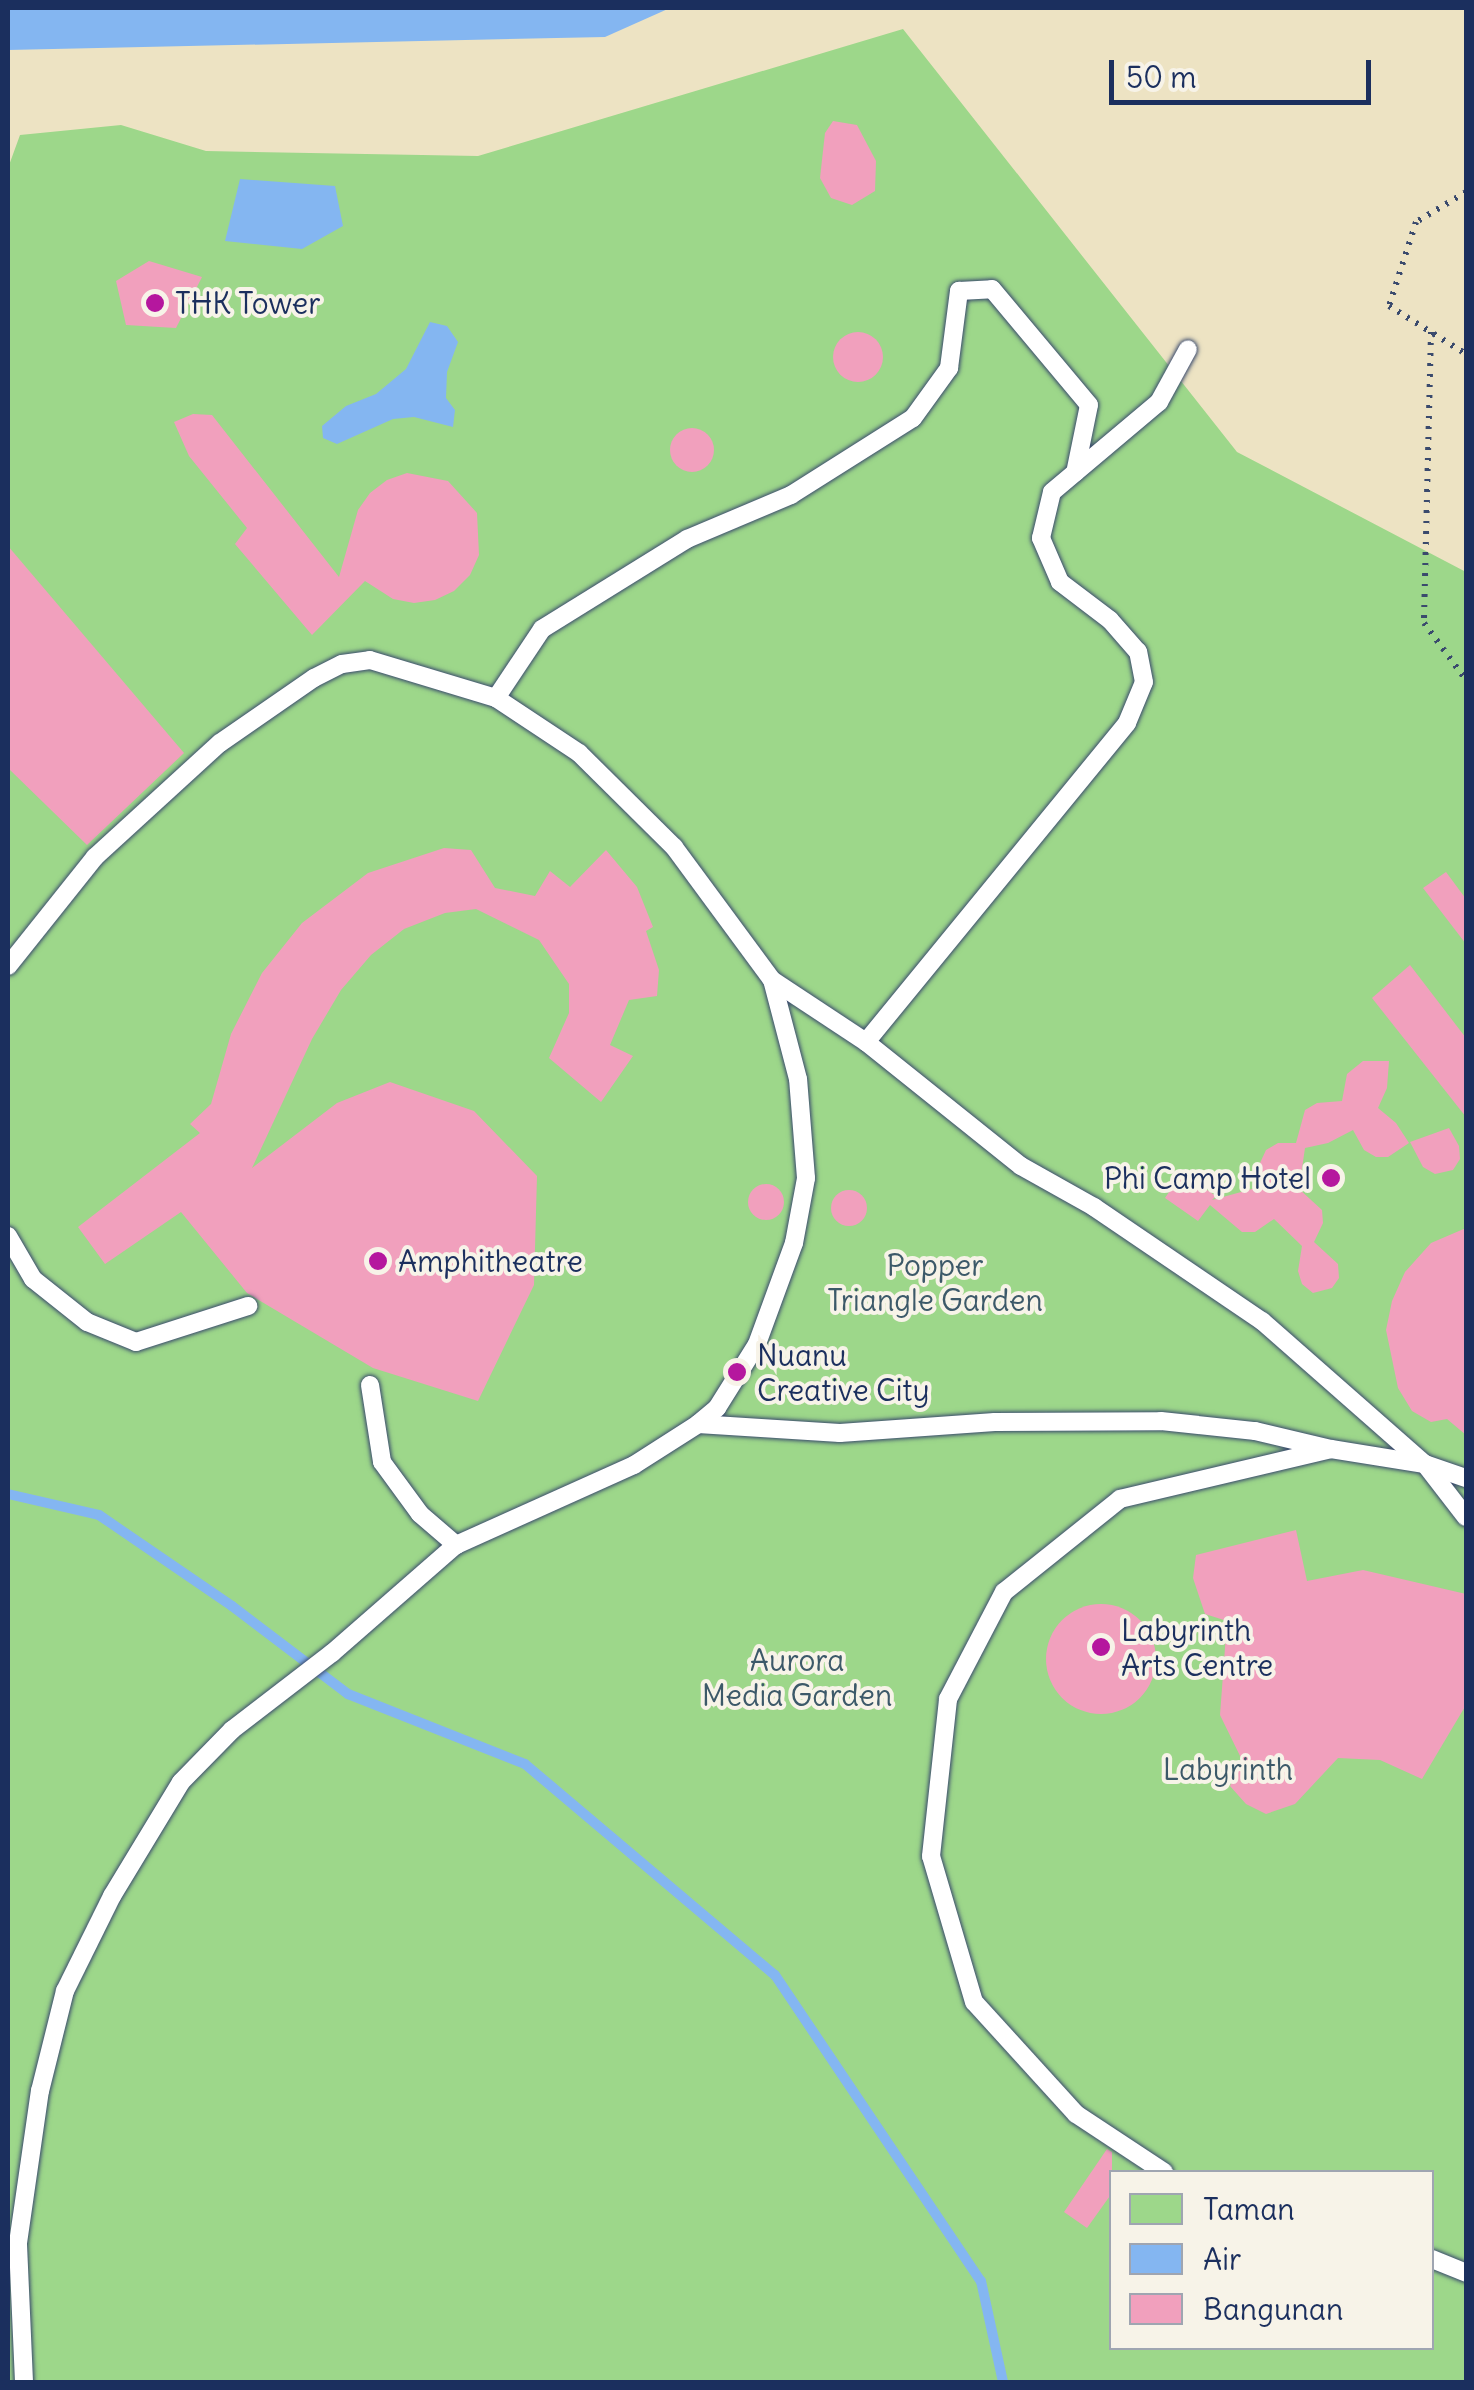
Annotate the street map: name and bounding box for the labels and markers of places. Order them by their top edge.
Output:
place label: THK Tower [175,285,320,321]
marker: THK Tower [144,292,166,314]
place label: Phi Camp Hotel [1104,1160,1311,1196]
marker: Phi Camp Hotel [1320,1167,1342,1189]
place label: Amphitheatre [398,1243,583,1279]
marker: Amphitheatre [367,1250,389,1272]
place label: Nuanu Creative City [757,1337,929,1408]
marker: Nuanu Creative City [726,1361,748,1383]
place label: Labyrinth Arts Centre [1121,1612,1273,1682]
marker: Labyrinth Arts Centre [1090,1636,1112,1658]

